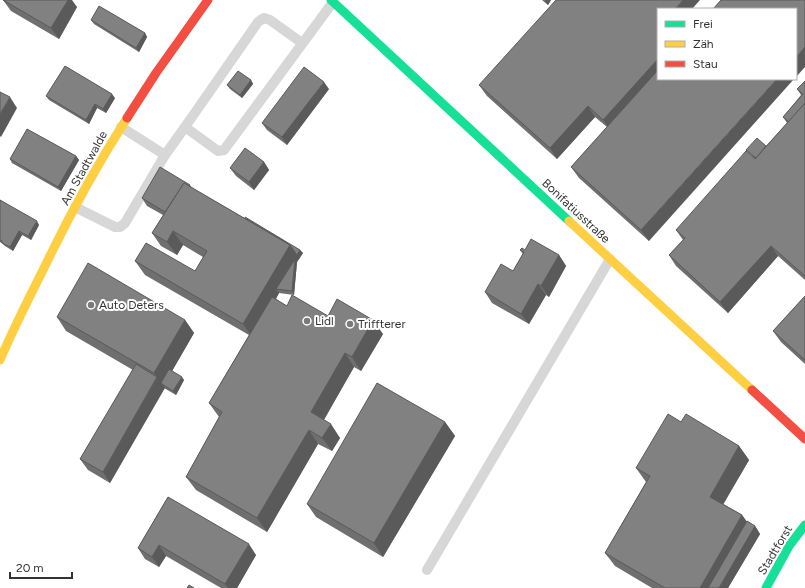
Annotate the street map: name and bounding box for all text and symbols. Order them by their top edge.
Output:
legend [657,8,797,80]
text: Frei [693,17,713,31]
text: Zäh [693,37,714,51]
text: Stau [693,57,718,71]
street label: Am Stadtwalde [58,128,110,207]
street label: Bonifatiusstraße [539,176,613,246]
place label: Auto Deters [99,298,164,312]
marker: Auto Deters [86,300,96,310]
place label: Lidl [315,314,334,328]
marker: Lidl [302,316,312,326]
place label: Triffterer [358,317,405,331]
marker: Triffterer [345,319,355,329]
street label: Stadtforst [755,522,795,577]
scale bar [10,554,72,580]
text: 20 m [16,561,44,575]

